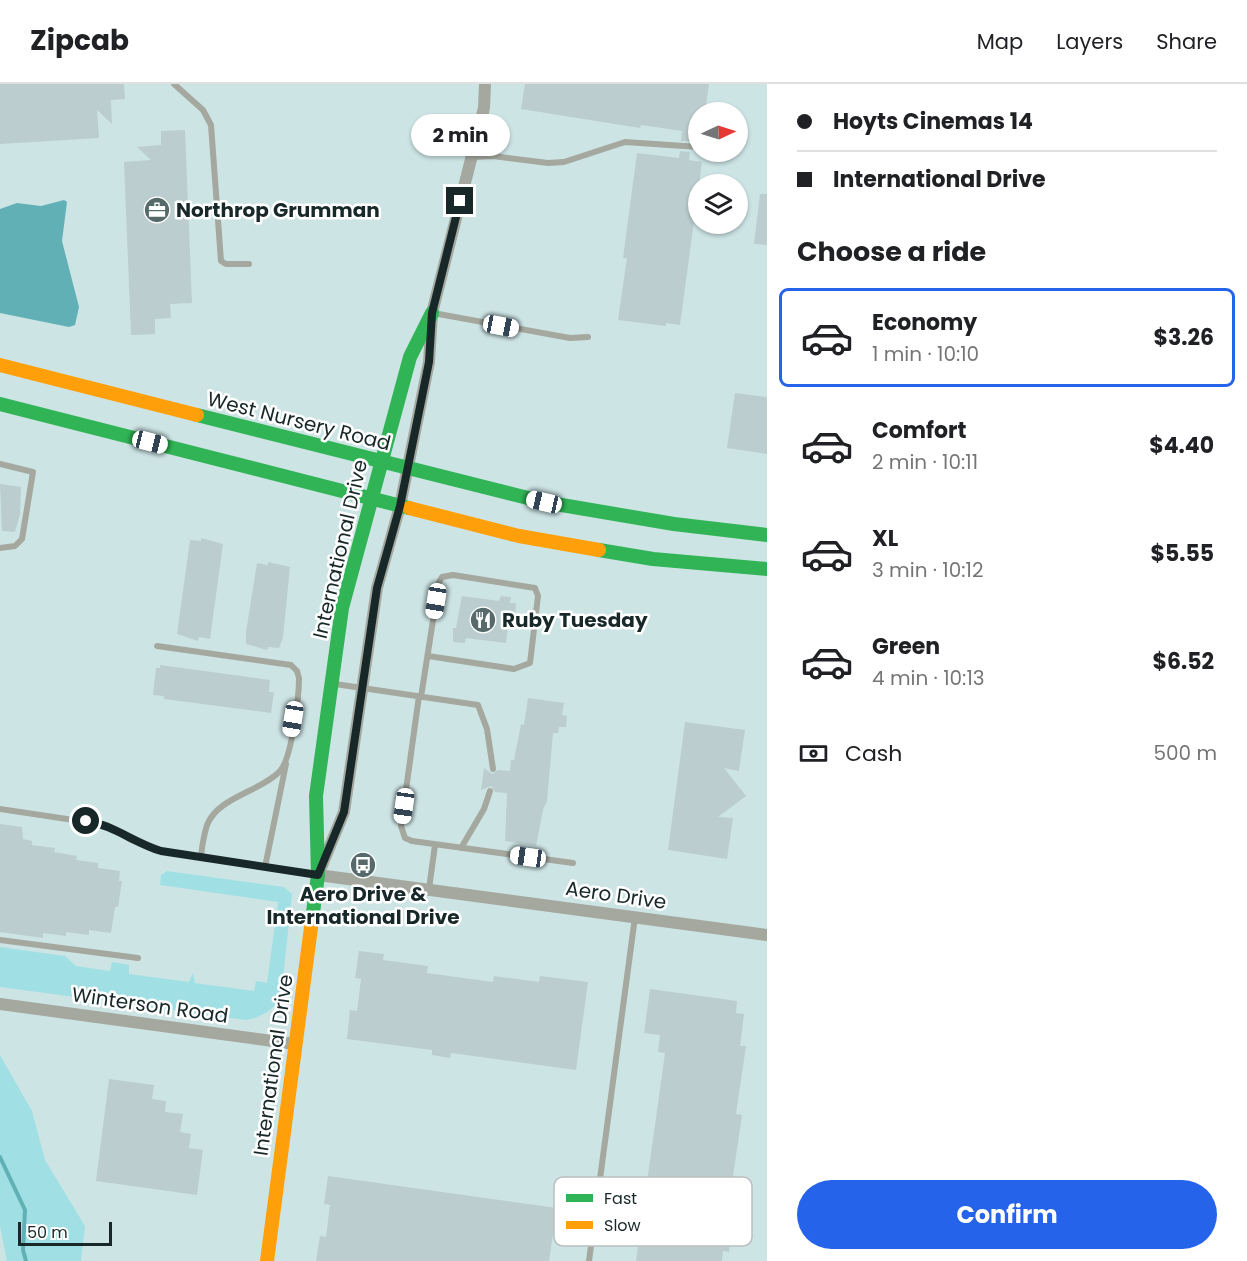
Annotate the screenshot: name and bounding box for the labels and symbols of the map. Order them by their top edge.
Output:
north arrow [688,102,748,162]
callout: 2 min [410,114,510,156]
route end [446,187,473,214]
office icon: Northrop Grumman [142,195,172,225]
place label: Northrop Grumman [176,196,380,224]
car [482,314,520,338]
street label: West Nursery Road [204,385,394,457]
car [130,429,170,455]
street label: International Drive [306,457,374,641]
car [524,489,564,515]
car [424,582,448,620]
restaurant icon: Ruby Tuesday [468,605,498,635]
place label: Ruby Tuesday [502,606,648,634]
car [281,700,305,738]
car [393,787,415,825]
route start [72,807,99,834]
car [509,846,547,868]
bus stop icon: Aero Drive & International Drive [348,850,378,880]
street label: Aero Drive [564,874,668,916]
place label: Aero Drive & International Drive [266,880,460,931]
street label: International Drive [246,972,300,1158]
street label: Winterson Road [70,980,230,1030]
legend [554,1177,752,1246]
text: Fast [604,1187,637,1210]
text: Slow [604,1214,641,1237]
scale bar [18,1219,112,1246]

